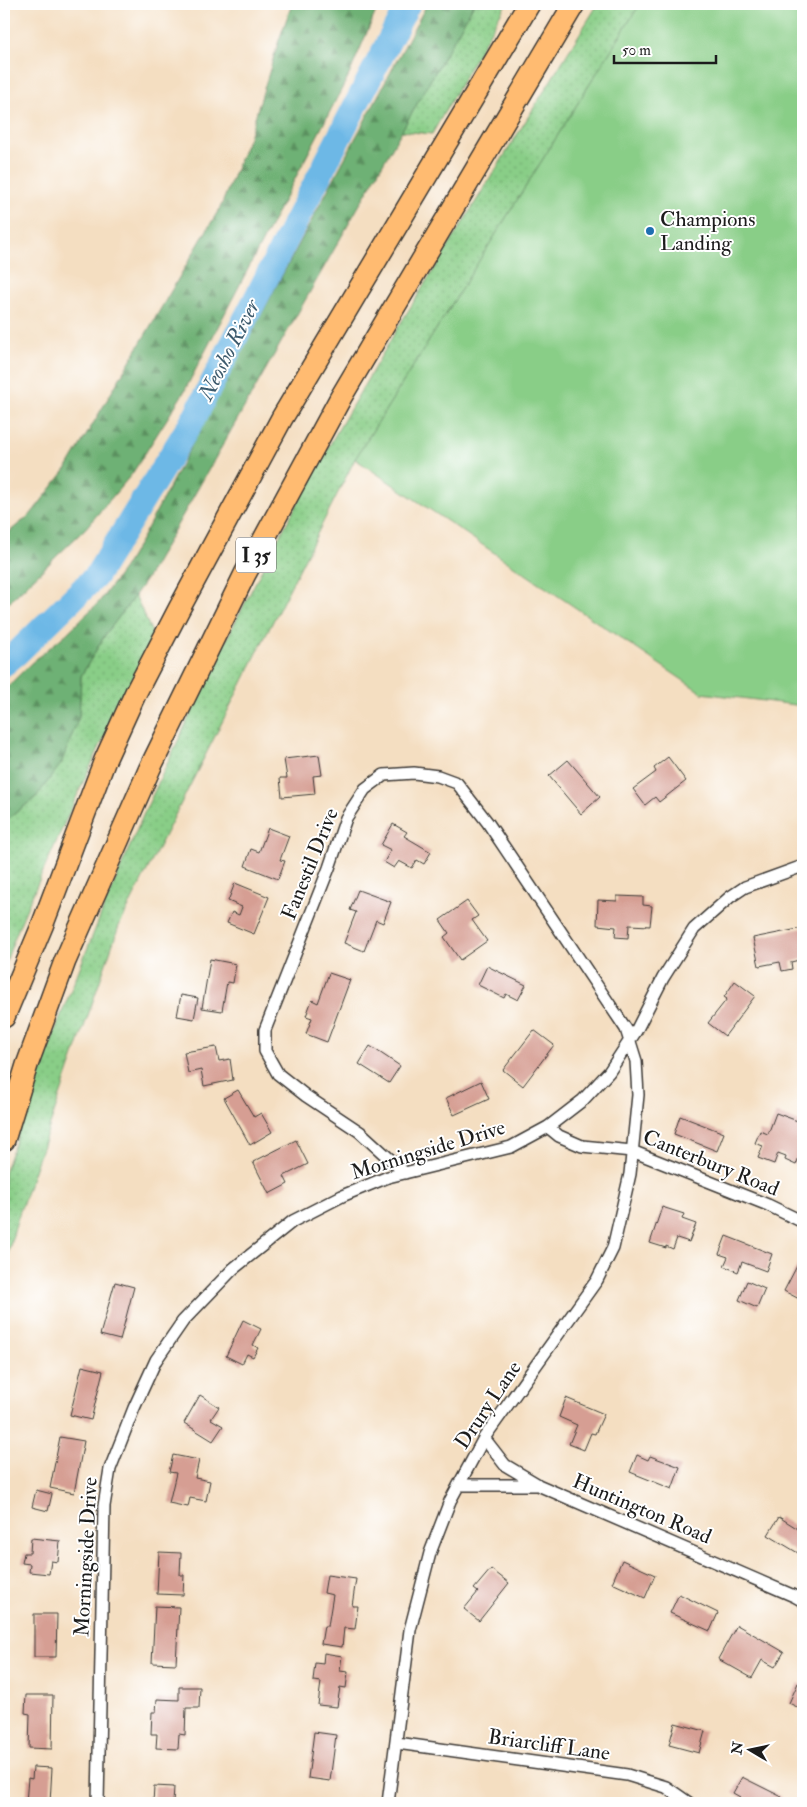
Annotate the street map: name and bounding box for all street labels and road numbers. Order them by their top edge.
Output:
road number: I 35 [236,538,276,572]
street label: Fanestil Drive [275,804,345,924]
street label: Morningside Drive [348,1114,509,1186]
street label: Canterbury Road [639,1123,784,1203]
street label: Drury Lane [449,1356,527,1454]
street label: Huntington Road [569,1468,716,1551]
street label: Morningside Drive [68,1476,104,1637]
street label: Briarcliff Lane [486,1723,612,1767]

